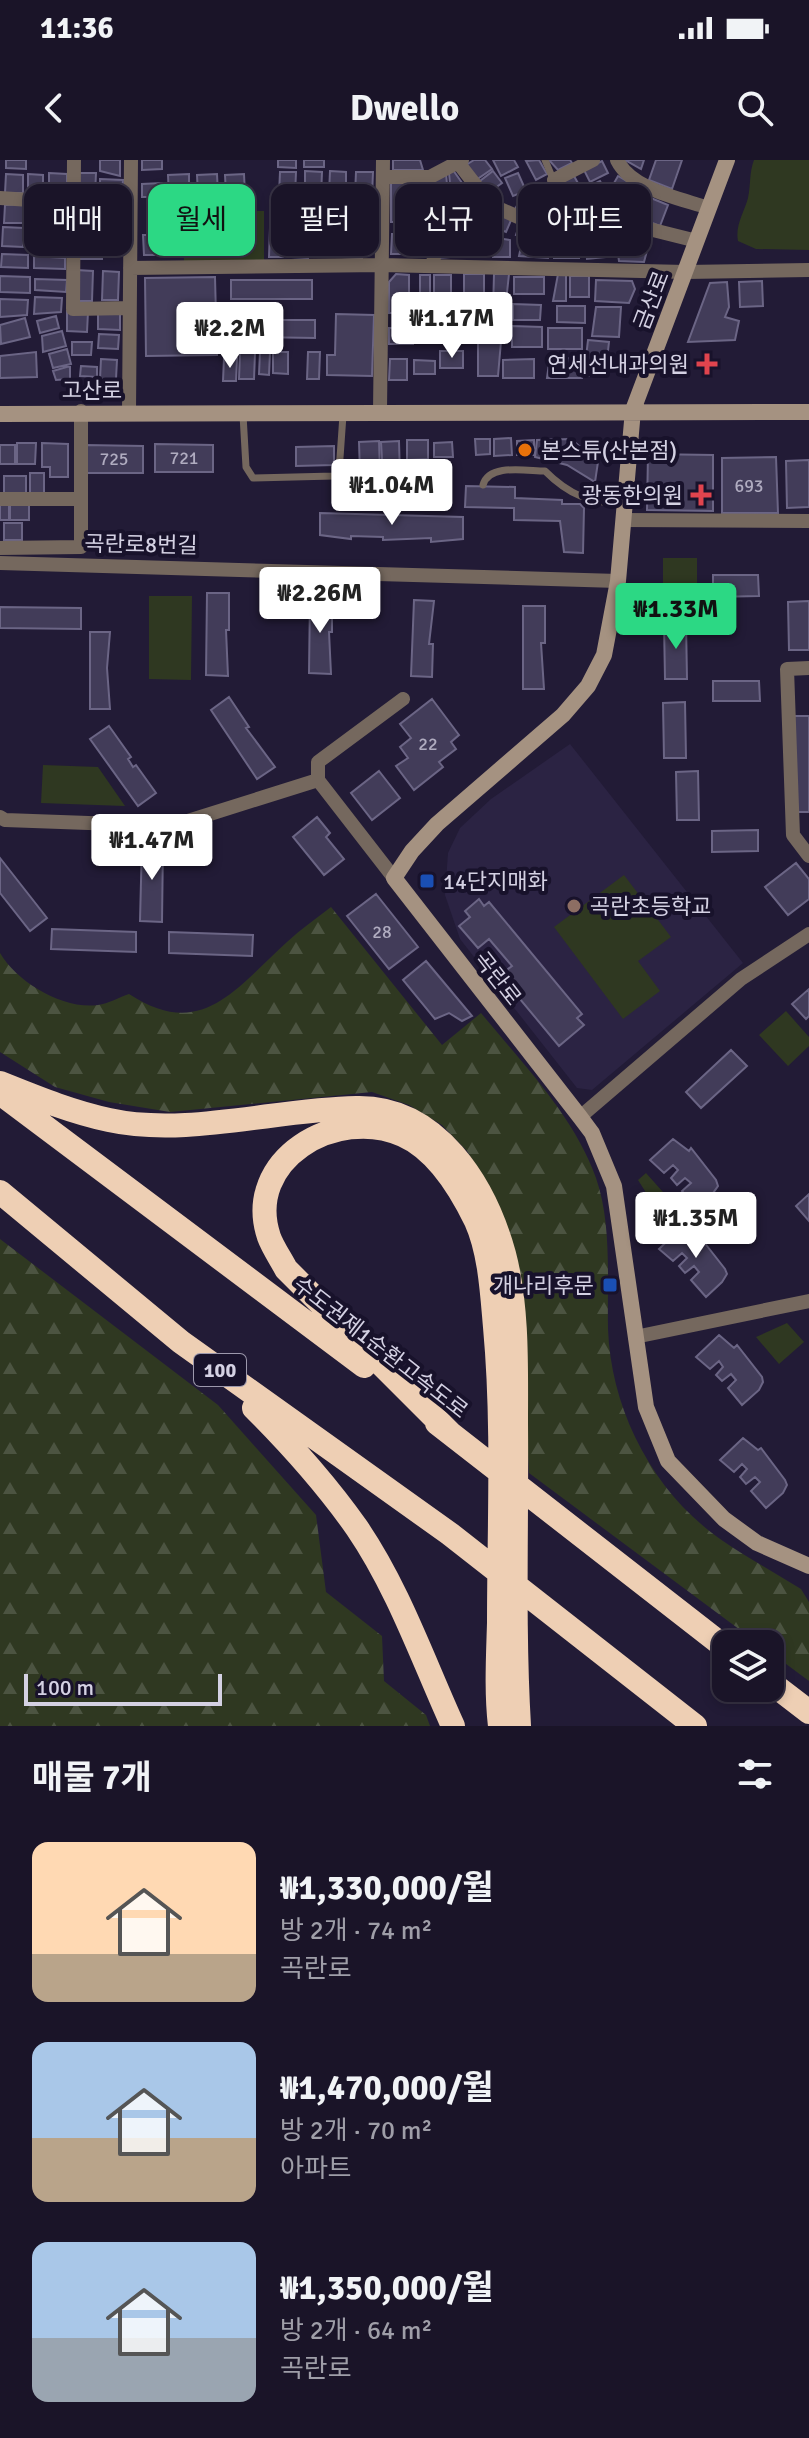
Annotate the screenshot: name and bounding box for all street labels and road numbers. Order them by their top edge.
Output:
street label: 금산로 [628,267,675,333]
street label: 고산로 [62,377,122,404]
street label: 곡란로8번길 [84,530,198,559]
street label: 곡란로 [468,946,527,1011]
street label: 수도권제1순환고속도로 [288,1271,473,1424]
road number: 100 [194,1354,246,1386]

